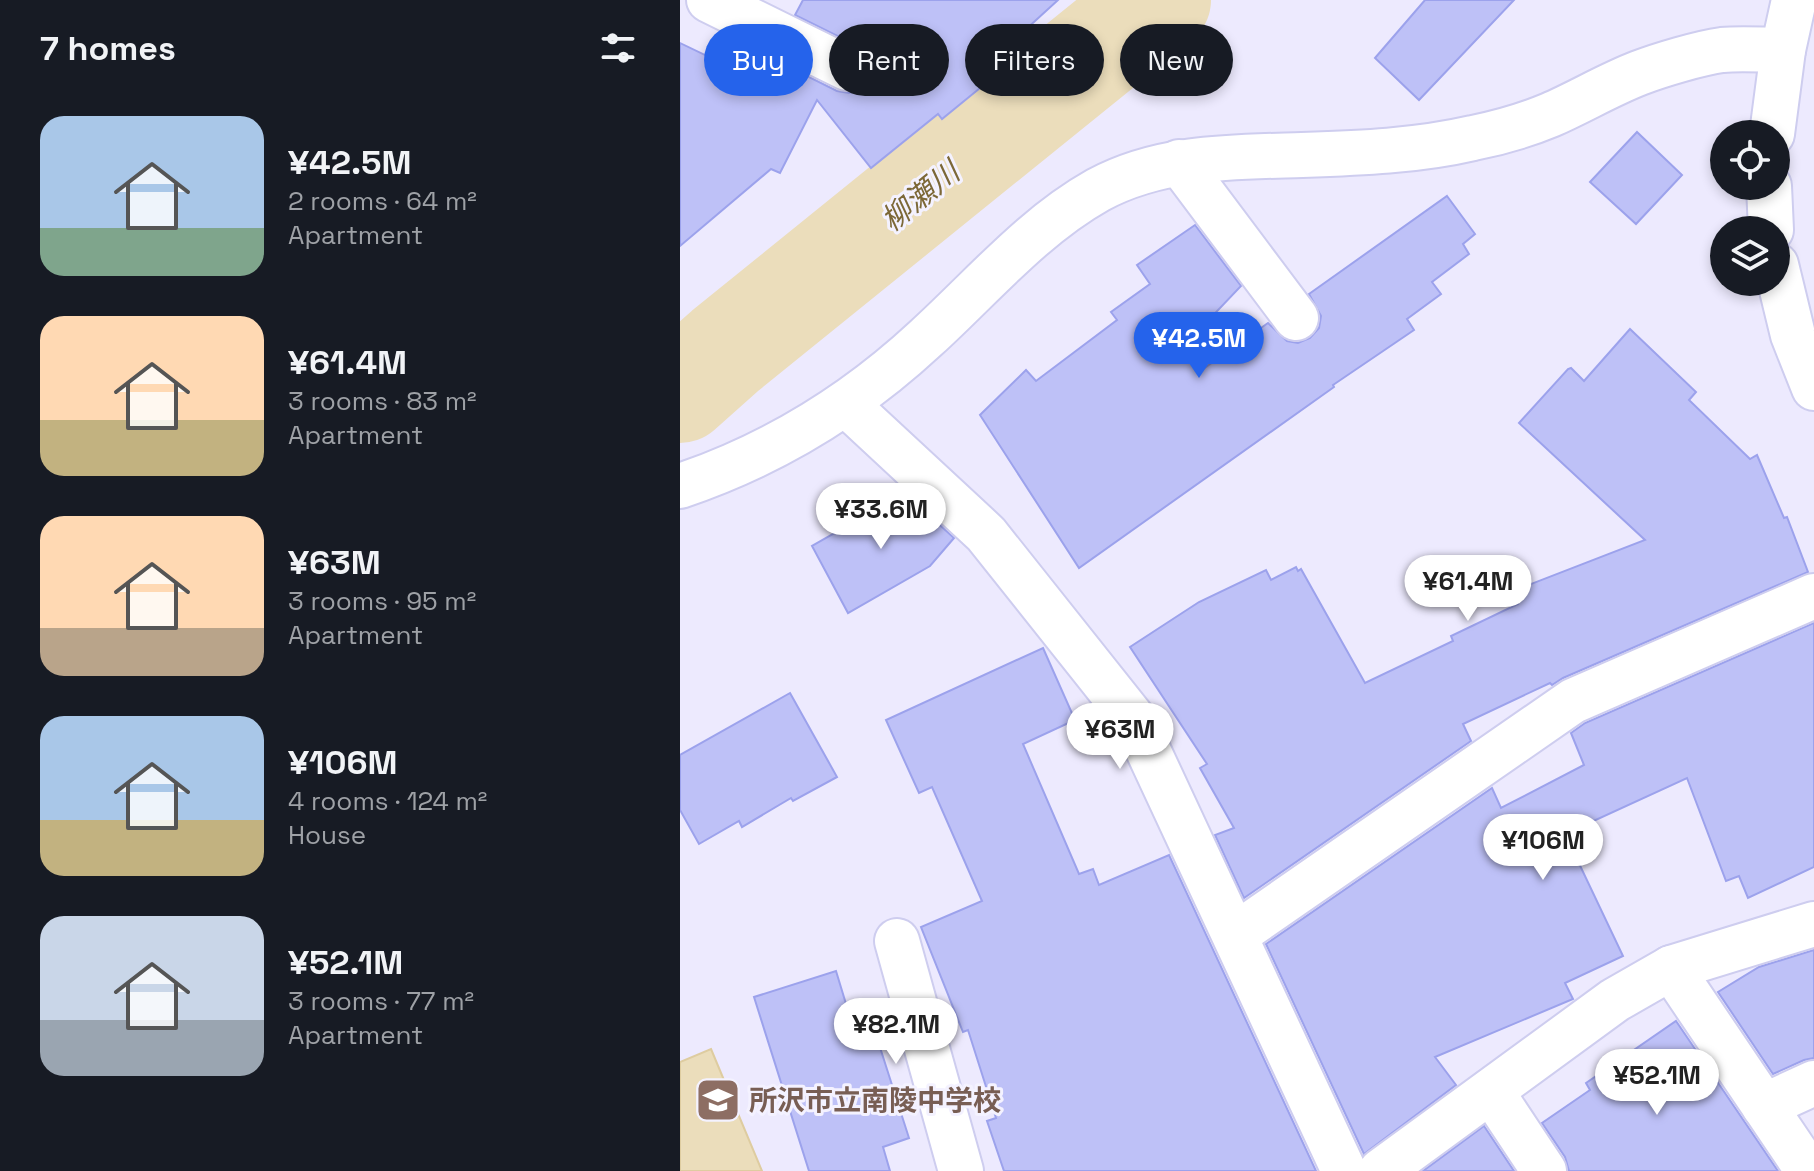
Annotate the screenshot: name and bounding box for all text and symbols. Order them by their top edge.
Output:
chip: Buy [704,24,813,96]
chip: Rent [829,24,949,96]
chip: Filters [965,24,1104,96]
chip: New [1120,24,1233,96]
icon: filters [596,26,640,70]
text: 7 homes [40,27,176,70]
map controls [1710,120,1790,296]
button: locate [1710,120,1790,200]
text: ¥42.5M [288,141,411,184]
icon: home [104,148,200,244]
water label: 柳瀬川 [873,151,970,239]
text: 2 rooms · 64 m² [288,184,477,218]
button: layers [1710,216,1790,296]
text: Apartment [288,218,423,252]
pin: ¥42.5M [1134,312,1264,380]
text: ¥42.5M [1152,321,1246,355]
text: ¥61.4M [288,341,407,384]
icon: home [104,348,200,444]
text: 3 rooms · 83 m² [288,384,477,418]
text: Apartment [288,418,423,452]
pin: ¥33.6M [816,483,946,551]
text: ¥33.6M [834,492,928,526]
text: ¥63M [288,541,381,584]
icon: home [104,548,200,644]
pin: ¥61.4M [1403,555,1533,623]
text: ¥61.4M [1422,564,1514,598]
text: 3 rooms · 95 m² [288,584,476,618]
text: Apartment [288,618,423,652]
pin: ¥63M [1073,703,1167,771]
text: ¥63M [1085,712,1155,746]
text: ¥106M [288,741,397,784]
icon: home [104,748,200,844]
text: 4 rooms · 124 m² [288,784,487,818]
pin: ¥106M [1487,814,1599,882]
text: House [288,818,366,852]
text: ¥106M [1501,823,1585,857]
text: ¥52.1M [288,941,403,984]
icon: home [104,948,200,1044]
text: 3 rooms · 77 m² [288,984,474,1018]
pin: ¥82.1M [831,998,961,1066]
text: ¥82.1M [852,1007,940,1041]
text: Apartment [288,1018,423,1052]
pin: ¥52.1M [1592,1049,1722,1117]
text: ¥52.1M [1613,1058,1701,1092]
school or university icon: 所沢市立南陵中学校 [694,1076,742,1124]
place label: 所沢市立南陵中学校 [749,1082,1001,1118]

